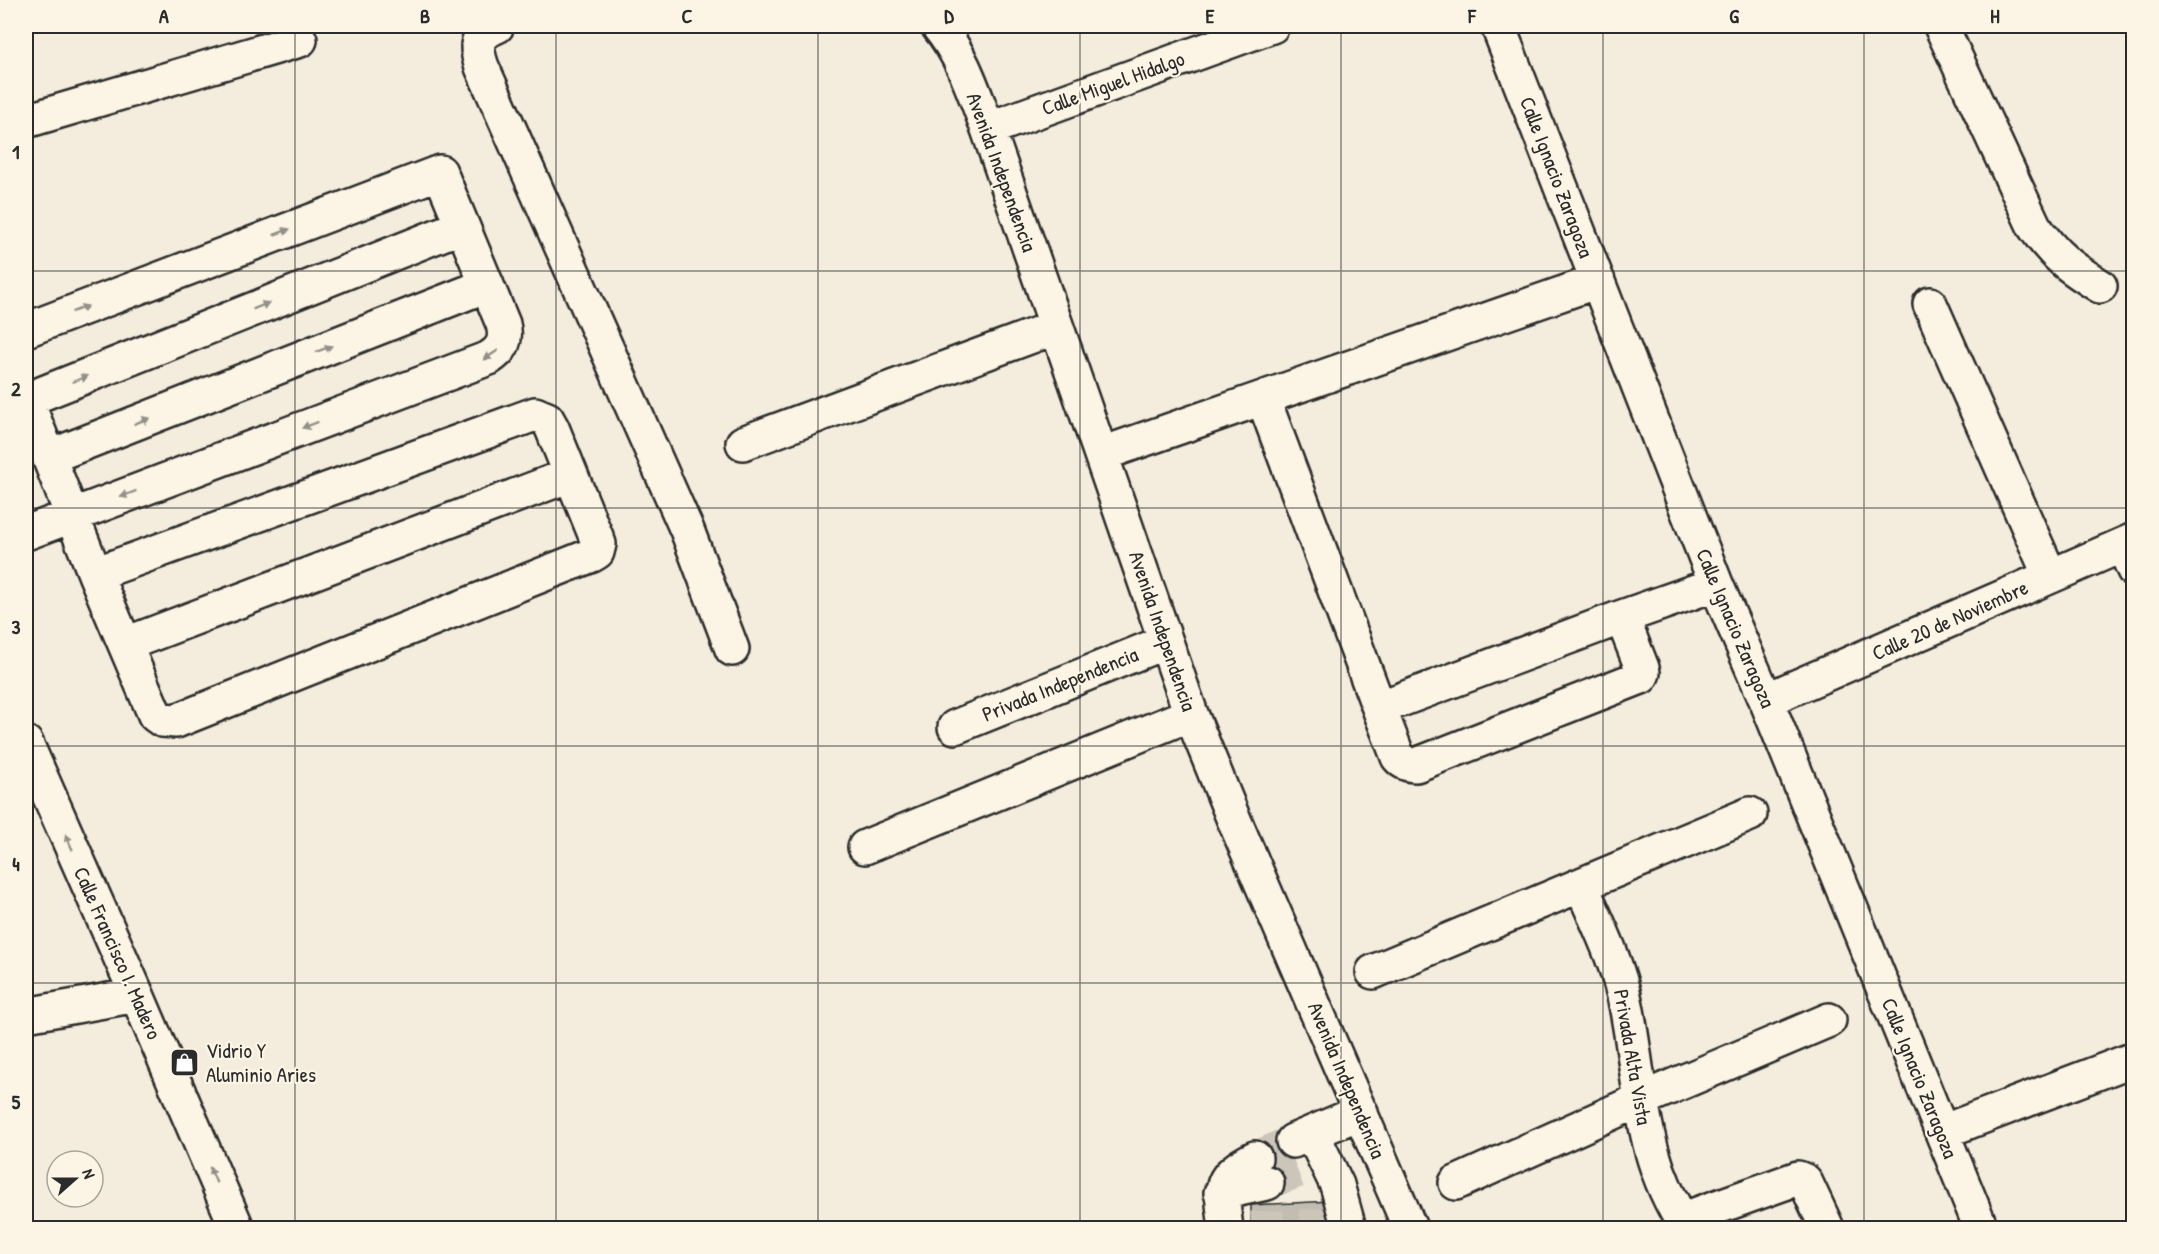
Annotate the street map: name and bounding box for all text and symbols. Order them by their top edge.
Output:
text: A [159,2,169,29]
text: B [420,2,430,29]
text: C [682,2,693,29]
text: D [944,2,954,29]
text: E [1206,2,1215,29]
text: F [1467,2,1477,29]
text: G [1729,2,1739,29]
text: H [1990,2,2000,29]
street label: Calle Miguel Hidalgo [1038,44,1188,122]
street label: Avenida Independencia [960,88,1044,256]
street label: Calle Ignacio Zaragoza [1513,92,1601,262]
text: 1 [12,138,20,165]
one-way arrow [273,226,291,236]
one-way arrow [253,301,271,311]
one-way arrow [71,303,89,313]
one-way arrow [315,344,333,354]
one-way arrow [483,349,500,360]
one-way arrow [72,373,90,383]
text: 2 [11,375,21,402]
one-way arrow [133,415,151,425]
one-way arrow [301,421,319,431]
one-way arrow [118,490,136,500]
street label: Calle Ignacio Zaragoza [1689,544,1783,712]
street label: Avenida Independencia [1122,547,1204,715]
street label: Calle 20 de Noviembre [1867,573,2033,667]
text: 3 [12,613,21,640]
street label: Privada Independencia [978,640,1142,728]
one-way arrow [64,832,74,850]
text: 4 [12,850,20,877]
street label: Calle Francisco I. Madero [67,862,169,1044]
street label: Privada Alta Vista [1607,987,1659,1127]
street label: Calle Ignacio Zaragoza [1875,994,1965,1162]
street label: Avenida Independencia [1301,997,1393,1163]
place label: Vidrio Y Aluminio Aries [206,1036,316,1089]
shop icon: Vidrio Y Aluminio Aries [169,1046,201,1078]
text: 5 [12,1088,21,1115]
north arrow [45,1149,105,1209]
text: N [77,1166,101,1182]
one-way arrow [209,1166,218,1183]

